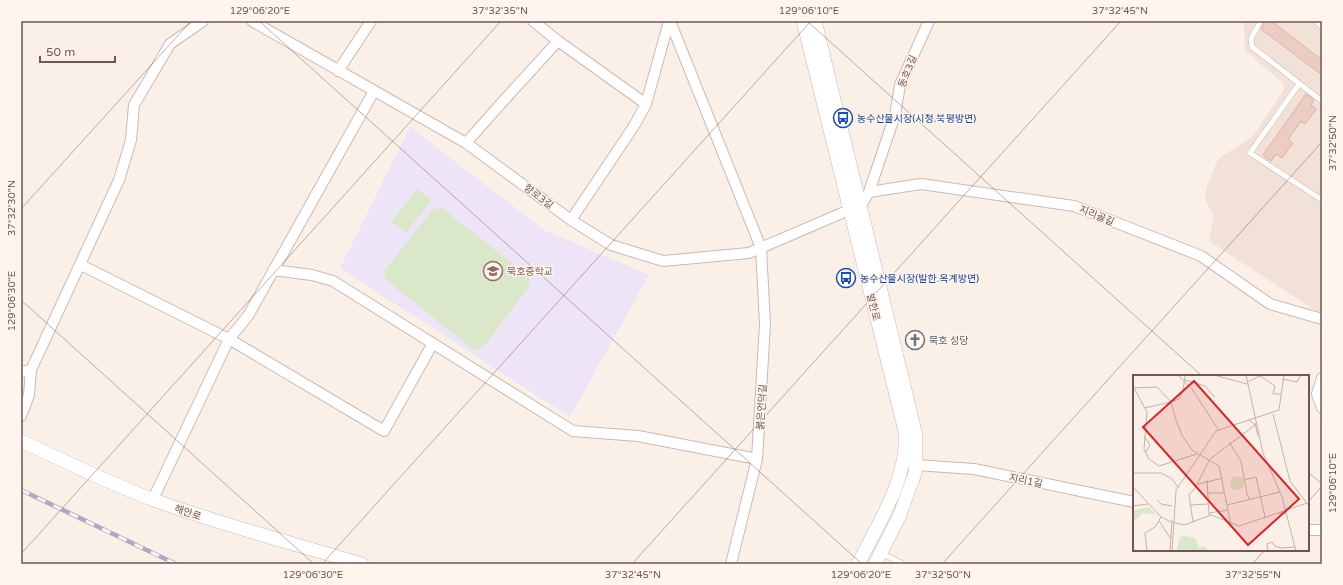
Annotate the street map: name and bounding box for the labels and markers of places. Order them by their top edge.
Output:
bus stop icon: 농수산물시장(시청.북평방면) [832,107,854,129]
place label: 농수산물시장(시청.북평방면) [857,113,976,125]
school or university icon: 묵호중학교 [482,260,504,282]
place label: 묵호중학교 [507,266,553,278]
bus stop icon: 농수산물시장(발한.옥계방면) [835,267,857,289]
place label: 농수산물시장(발한.옥계방면) [860,273,979,285]
church icon: 묵호 성당 [904,329,926,351]
place label: 묵호 성당 [929,335,968,347]

